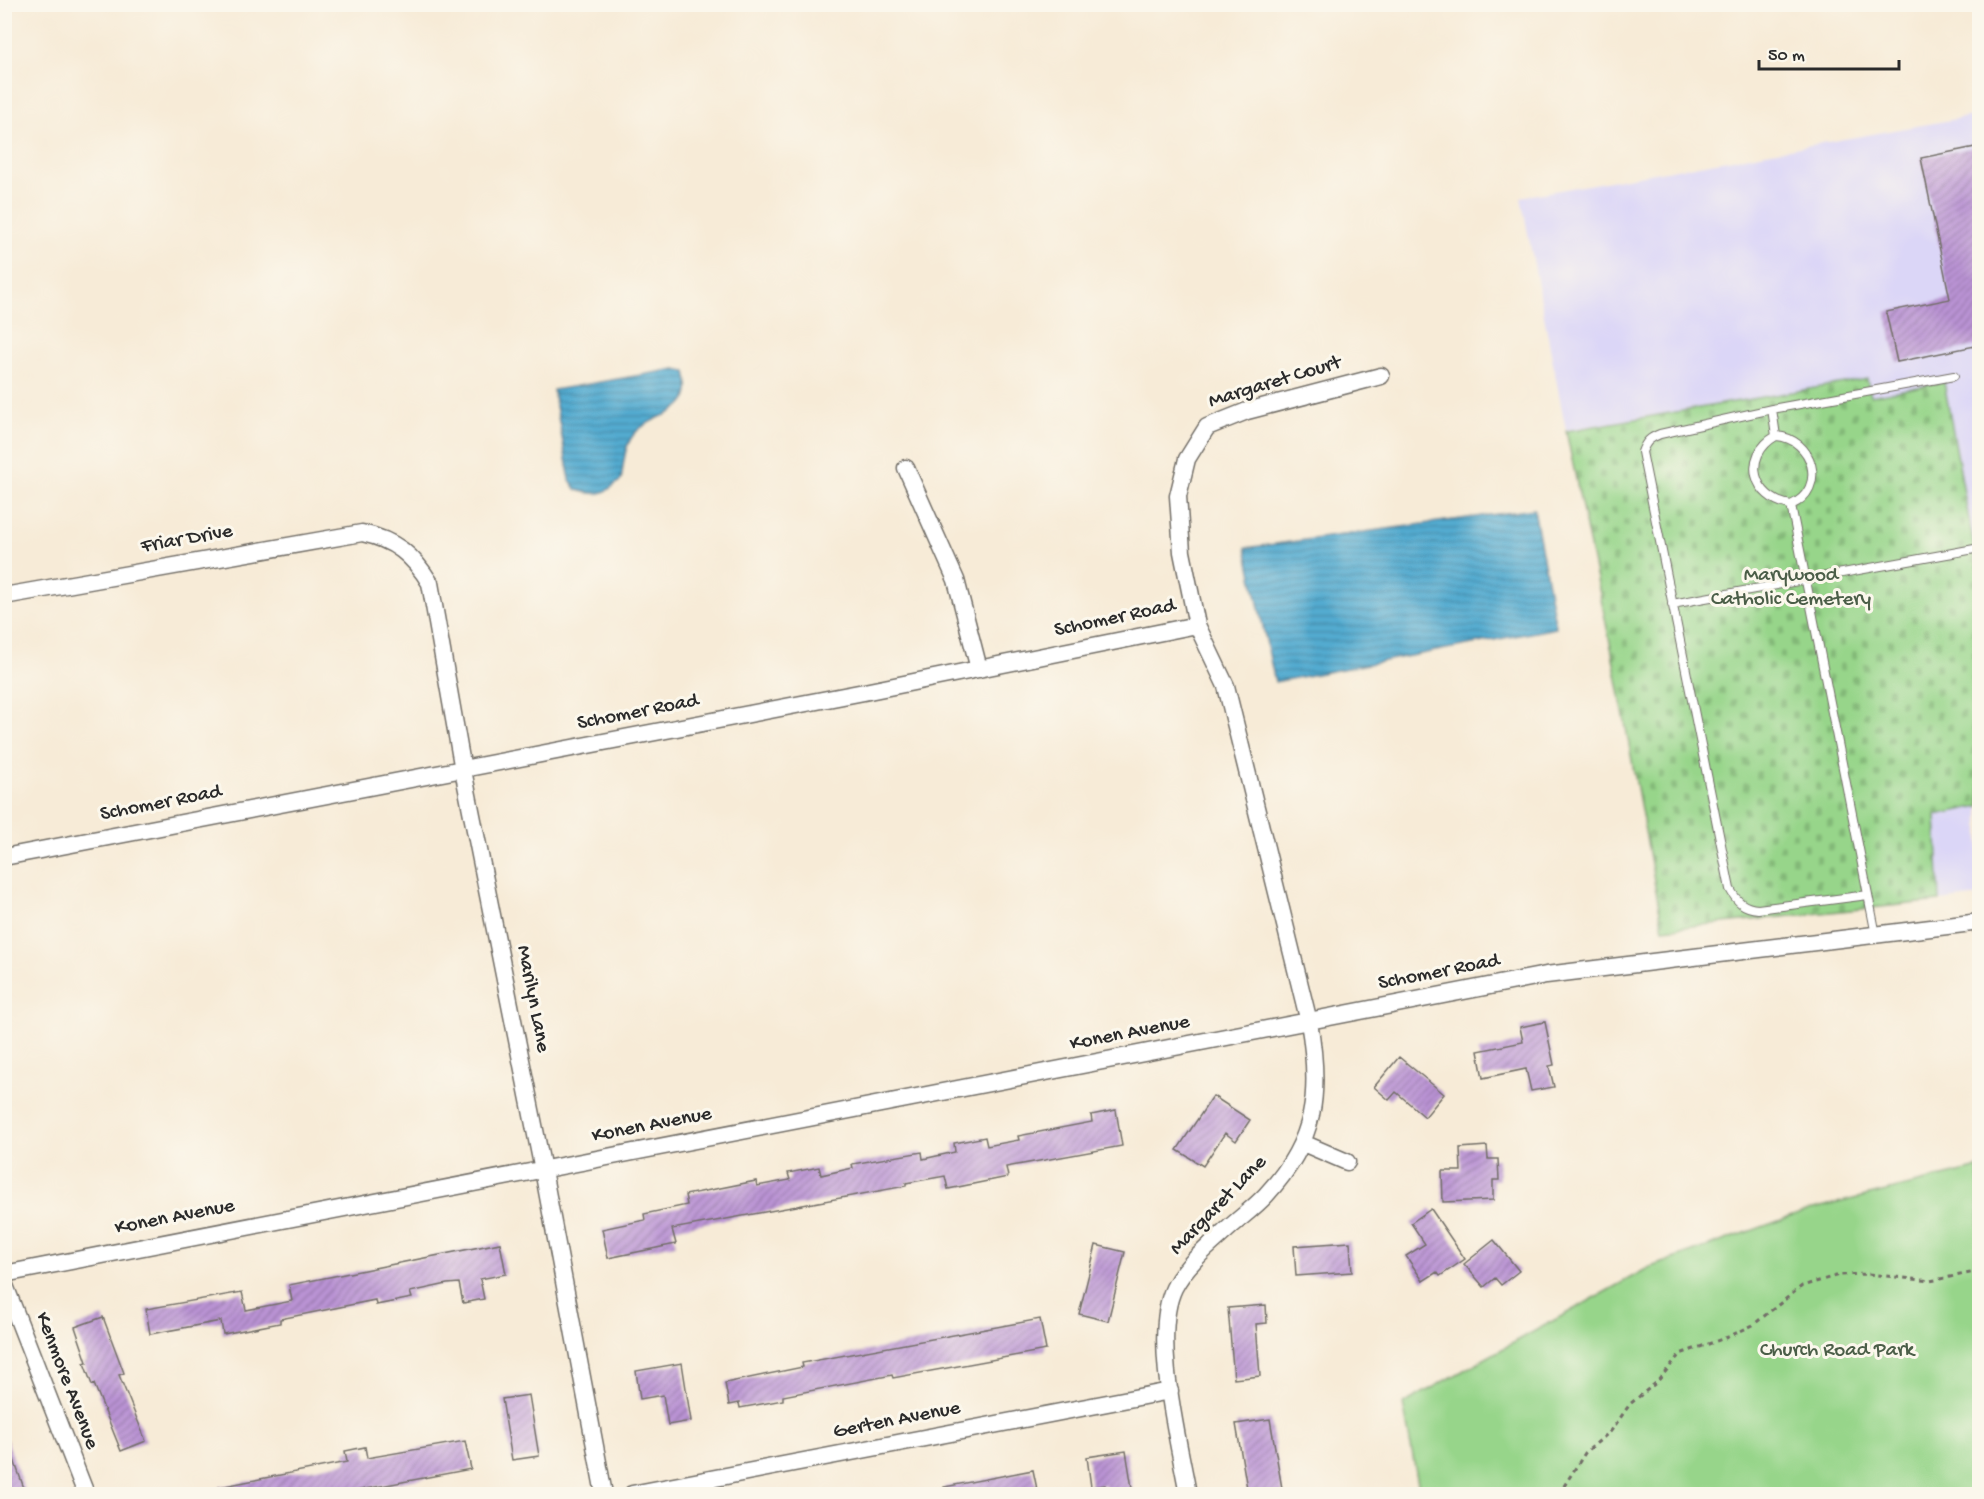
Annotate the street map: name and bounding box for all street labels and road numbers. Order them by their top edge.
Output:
street label: Margaret Court [1206,350,1347,415]
street label: Friar Drive [138,519,236,561]
street label: Schomer Road [1052,594,1179,644]
street label: Schomer Road [575,689,702,737]
street label: Schomer Road [98,780,225,828]
street label: Marilyn Lane [509,943,555,1056]
street label: Schomer Road [1376,949,1503,997]
street label: Konen Avenue [1068,1010,1193,1058]
street label: Konen Avenue [590,1102,715,1150]
street label: Margaret Lane [1165,1150,1274,1261]
street label: Konen Avenue [113,1194,238,1242]
street label: Kenmore Avenue [28,1309,104,1454]
street label: Gerten Avenue [831,1396,964,1446]

